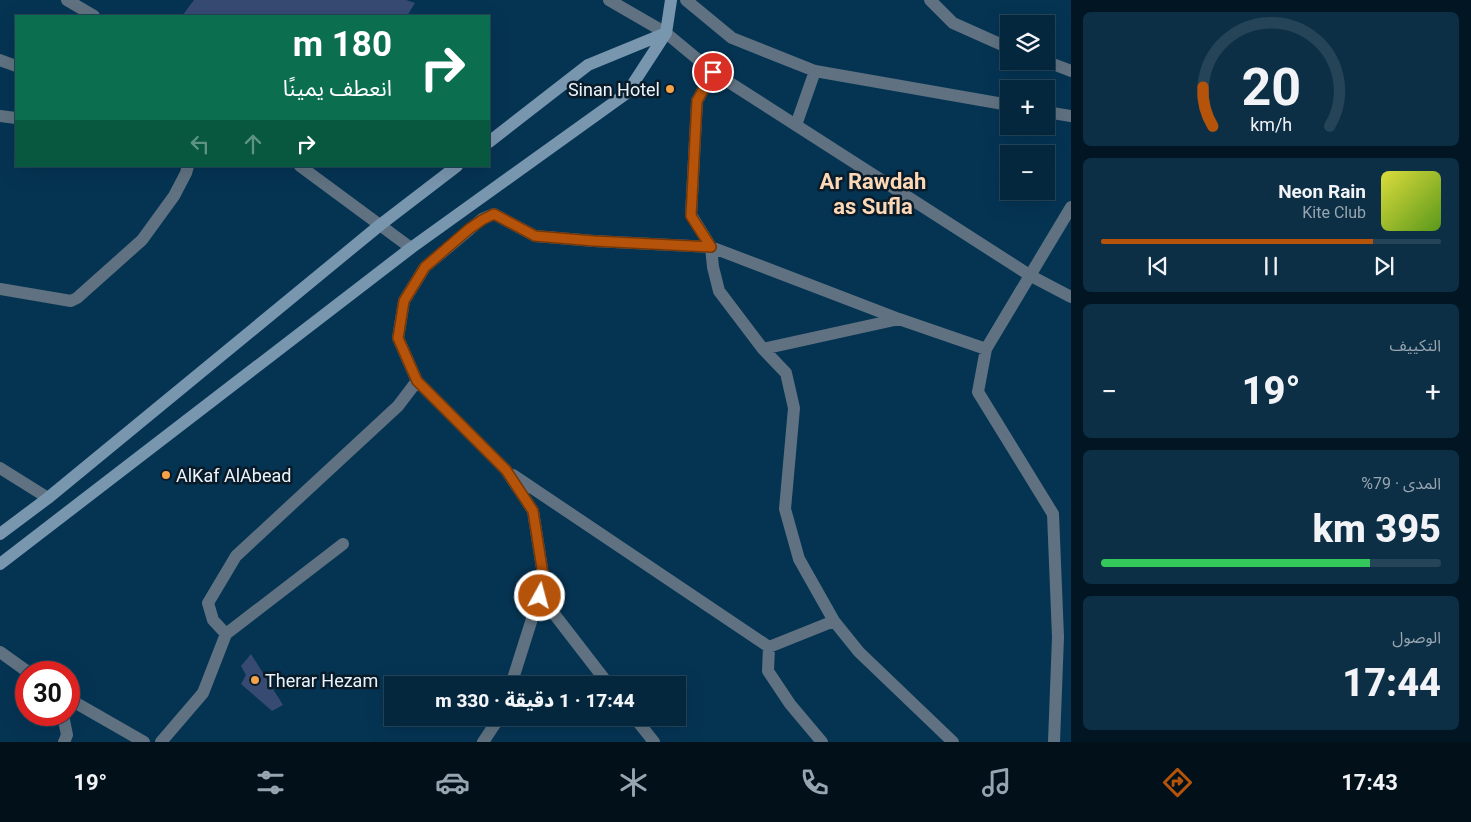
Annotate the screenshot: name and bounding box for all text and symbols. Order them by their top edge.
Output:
map controls [1000,15,1055,200]
button: layers [1000,15,1055,70]
text: 180 m [293,24,392,65]
icon: right [410,35,475,100]
pin [692,51,734,93]
text: 20 [1241,57,1301,118]
icon: arrive [699,58,727,86]
text: انعطف يمينًا [283,76,392,101]
place label: Sinan Hotel [568,79,660,100]
button: + [1000,80,1055,135]
marker: Sinan Hotel [664,83,676,95]
text: km/h [1250,114,1292,135]
icon: left [186,130,214,158]
icon: ahead [239,130,267,158]
icon: right [292,130,320,158]
button: − [1000,145,1055,200]
district label: Ar Rawdah as Sufla [820,169,926,219]
text: Neon Rain [1278,180,1366,203]
text: Kite Club [1302,203,1366,222]
icon: previous [1144,252,1172,280]
icon: pause [1257,252,1285,280]
icon: next [1370,252,1398,280]
text: التكييف [1389,336,1441,355]
text: 19° [1242,369,1300,413]
text: − [1101,375,1117,408]
text: + [1425,375,1441,408]
place label: AlKaf AlAbead [176,465,291,486]
marker: AlKaf AlAbead [160,469,172,481]
text: المدى · 79% [1361,474,1441,493]
text: 395 km [1312,507,1441,551]
position arrow [513,569,565,621]
text: الوصول [1392,628,1441,647]
speed limit sign: 30 [15,661,80,726]
text: 17:44 [1342,661,1441,705]
place label: Therar Hezam [265,670,378,691]
marker: Therar Hezam [249,674,261,686]
text: 17:44 · 1 دقيقة · 330 m [435,689,635,712]
icon: filters [253,765,288,800]
icon: car [435,765,470,800]
icon: climate [616,765,651,800]
icon: phone [797,765,832,800]
icon: music [979,765,1014,800]
icon: directions [1160,765,1195,800]
text: 19° [73,770,107,795]
text: 17:43 [1341,770,1398,795]

